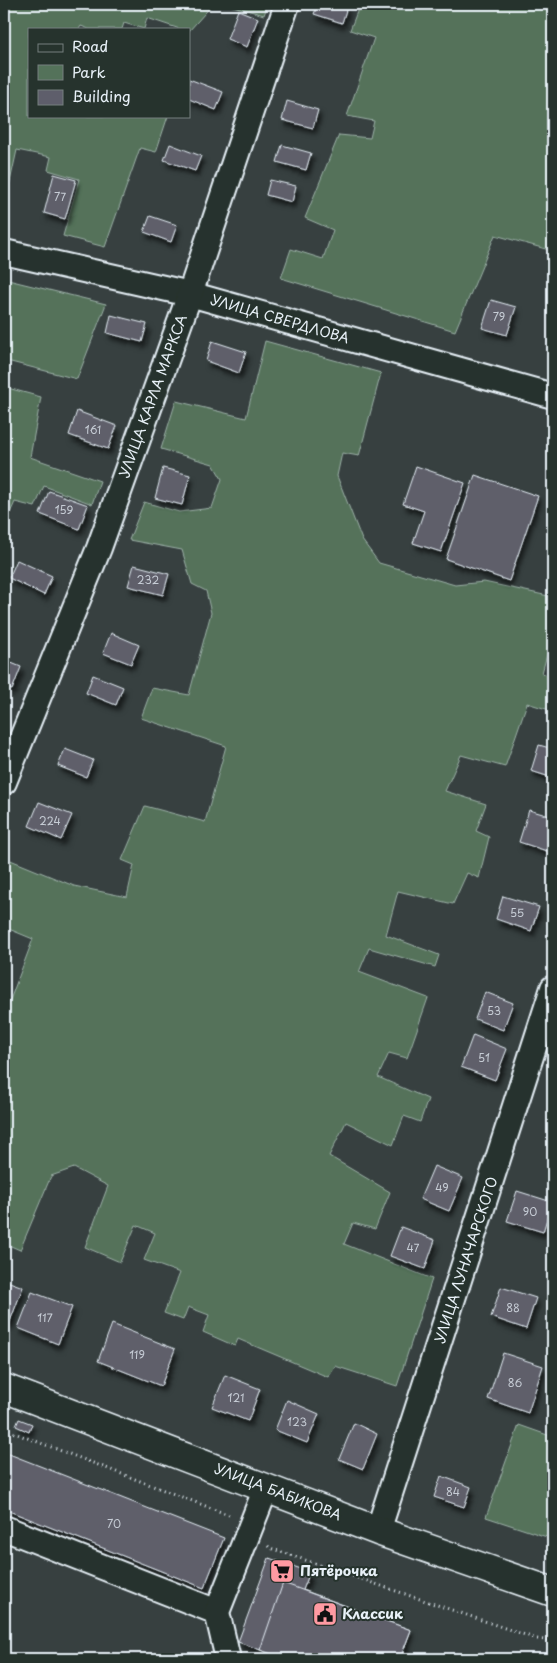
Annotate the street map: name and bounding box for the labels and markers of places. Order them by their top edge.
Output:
supermarket icon: Пятёрочка [269,1558,295,1584]
place label: Пятёрочка [300,1560,378,1581]
public building icon: Классик [312,1601,338,1627]
place label: Классик [342,1603,403,1624]

